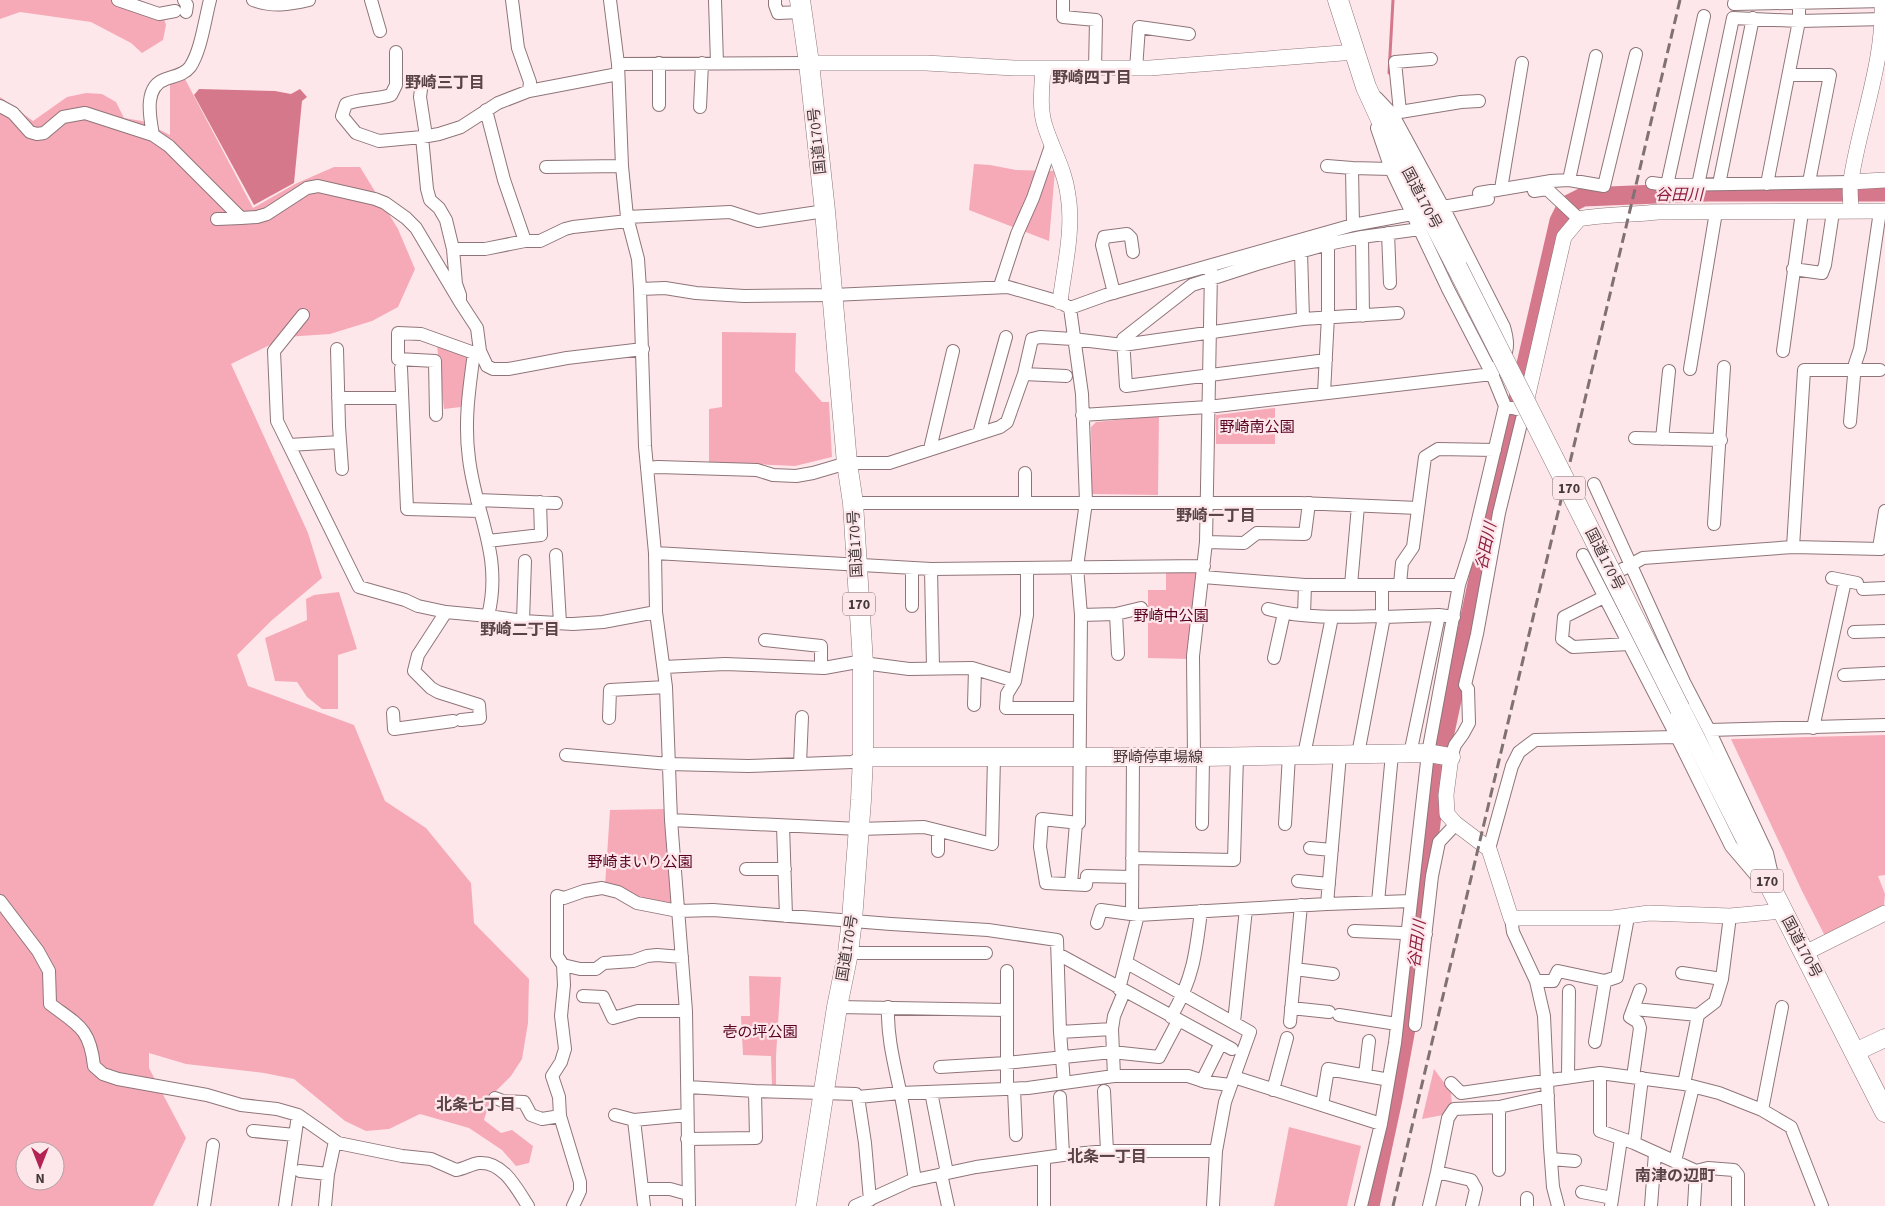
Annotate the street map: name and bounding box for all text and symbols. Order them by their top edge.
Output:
district label: 野崎四丁目 [1052,67,1132,89]
district label: 野崎三丁目 [405,72,485,94]
street label: 国道170号 [804,106,831,176]
street label: 国道170号 [1396,164,1447,233]
water label: 谷田川 [1655,184,1705,206]
park label: 野崎南公園 [1219,417,1295,438]
road number: 170 [1553,476,1585,499]
district label: 野崎一丁目 [1176,505,1256,527]
street label: 国道170号 [843,510,868,578]
water label: 谷田川 [1470,518,1502,572]
street label: 国道170号 [1580,524,1629,594]
road number: 170 [843,592,875,616]
park label: 野崎中公園 [1133,606,1209,627]
district label: 野崎二丁目 [480,619,560,641]
street label: 野崎停車場線 [1113,747,1203,768]
park label: 野崎まいり公園 [587,852,693,873]
road number: 170 [1751,869,1783,892]
street label: 国道170号 [832,913,863,983]
street label: 国道170号 [1776,913,1827,982]
water label: 谷田川 [1403,917,1431,969]
park label: 壱の坪公園 [722,1022,798,1043]
district label: 北条七丁目 [436,1094,516,1116]
north arrow [15,1141,65,1191]
district label: 北条一丁目 [1067,1146,1147,1168]
district label: 南津の辺町 [1635,1165,1715,1187]
text: N [35,1168,45,1188]

